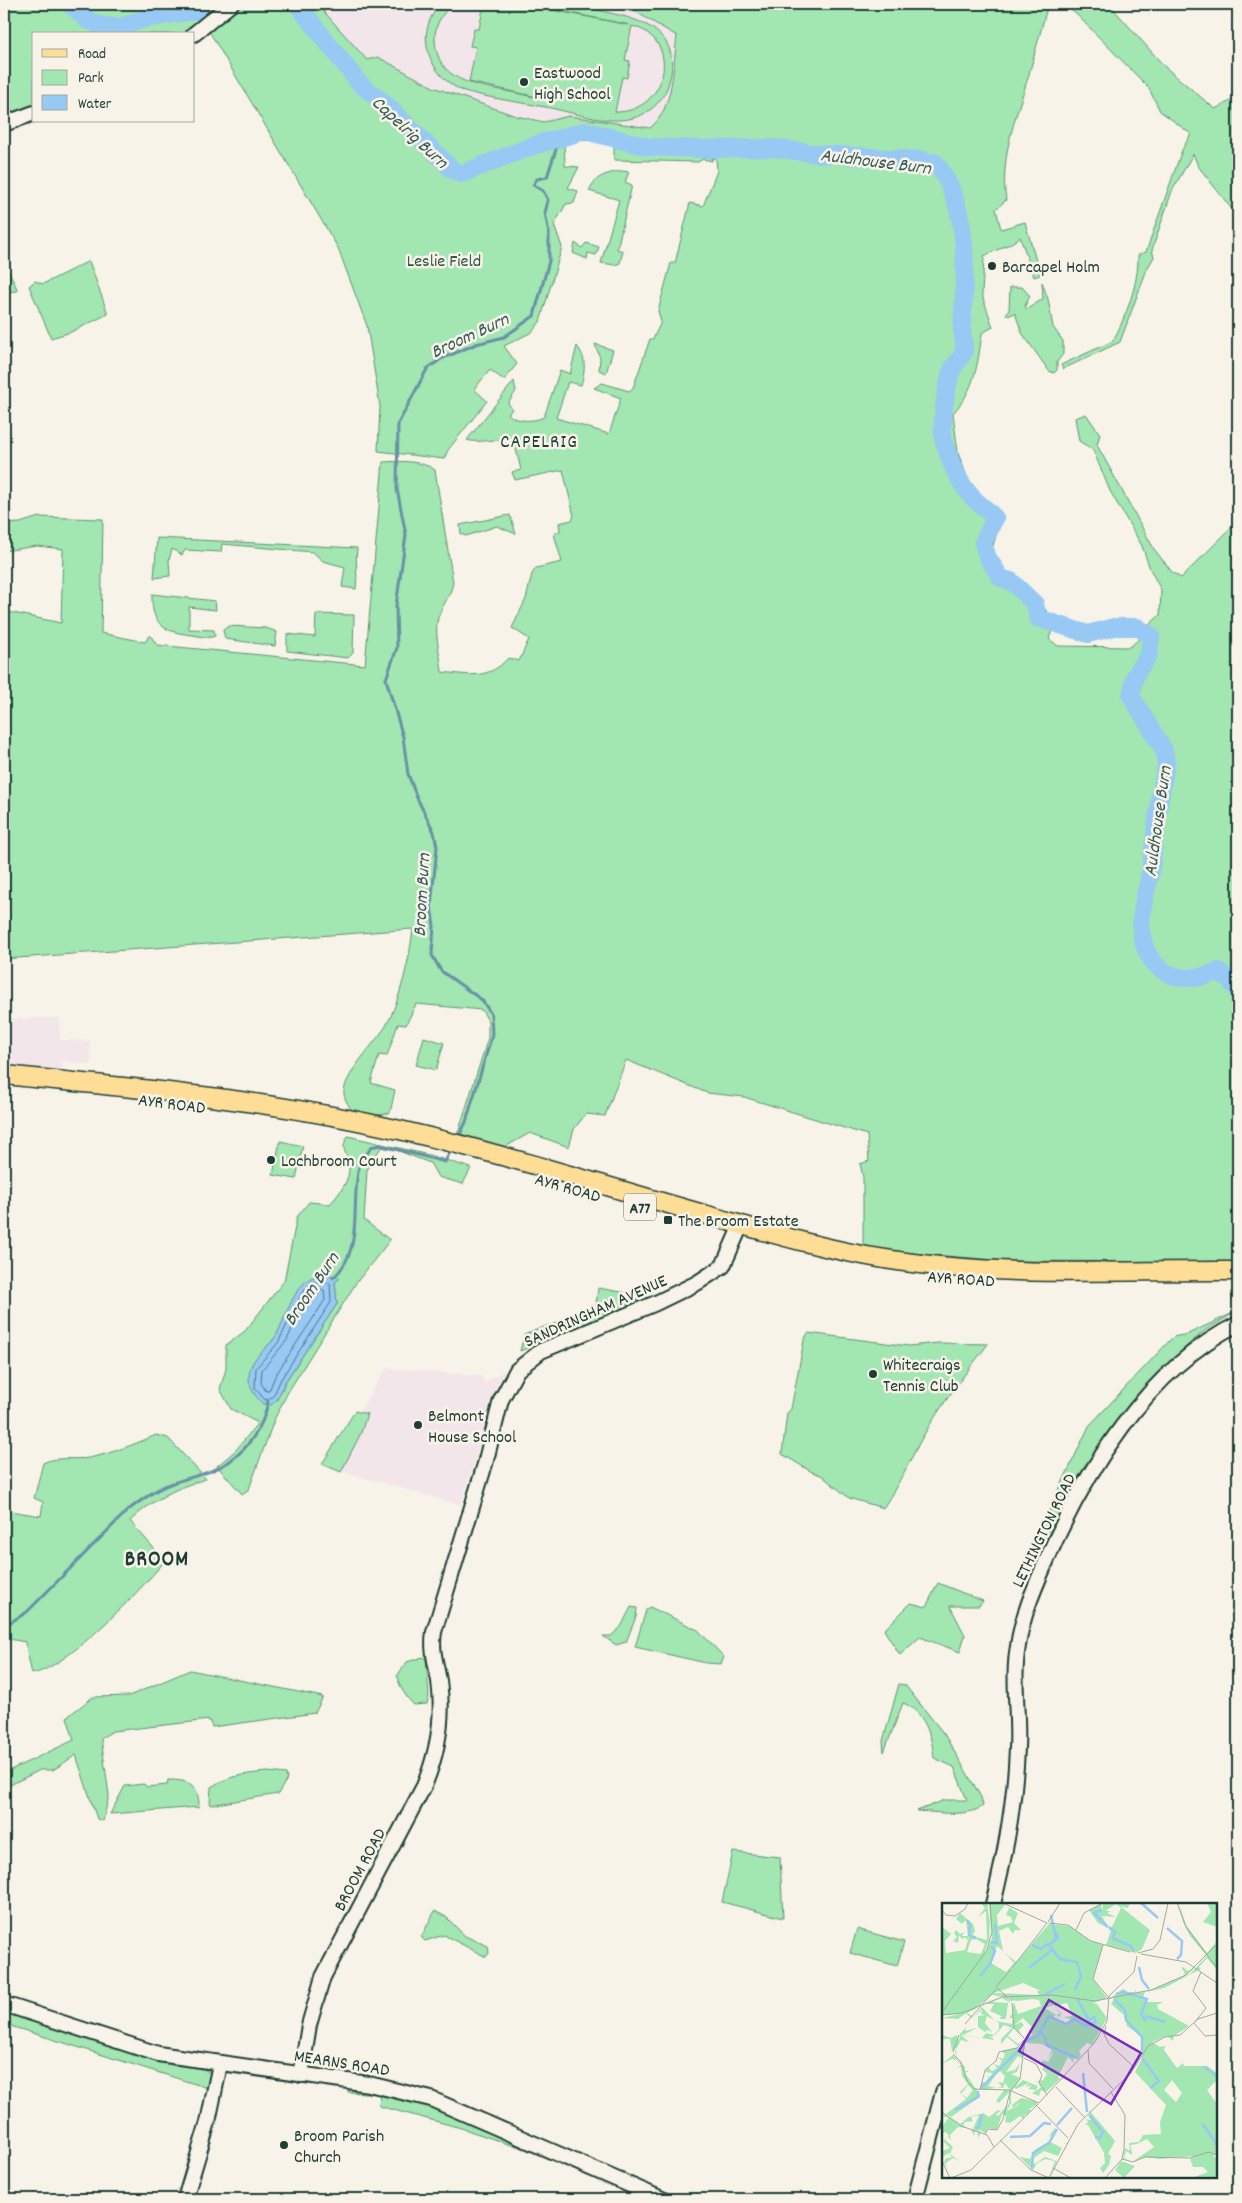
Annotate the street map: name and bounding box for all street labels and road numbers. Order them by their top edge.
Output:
street label: AYR ROAD [137,1089,207,1122]
street label: AYR ROAD [531,1168,603,1211]
road number: A77 [624,1194,656,1220]
street label: AYR ROAD [926,1266,995,1295]
street label: SANDRINGHAM AVENUE [520,1269,672,1355]
street label: LETHINGTON ROAD [1007,1470,1084,1592]
street label: BROOM ROAD [329,1824,394,1916]
street label: MEARNS ROAD [292,2045,391,2084]

